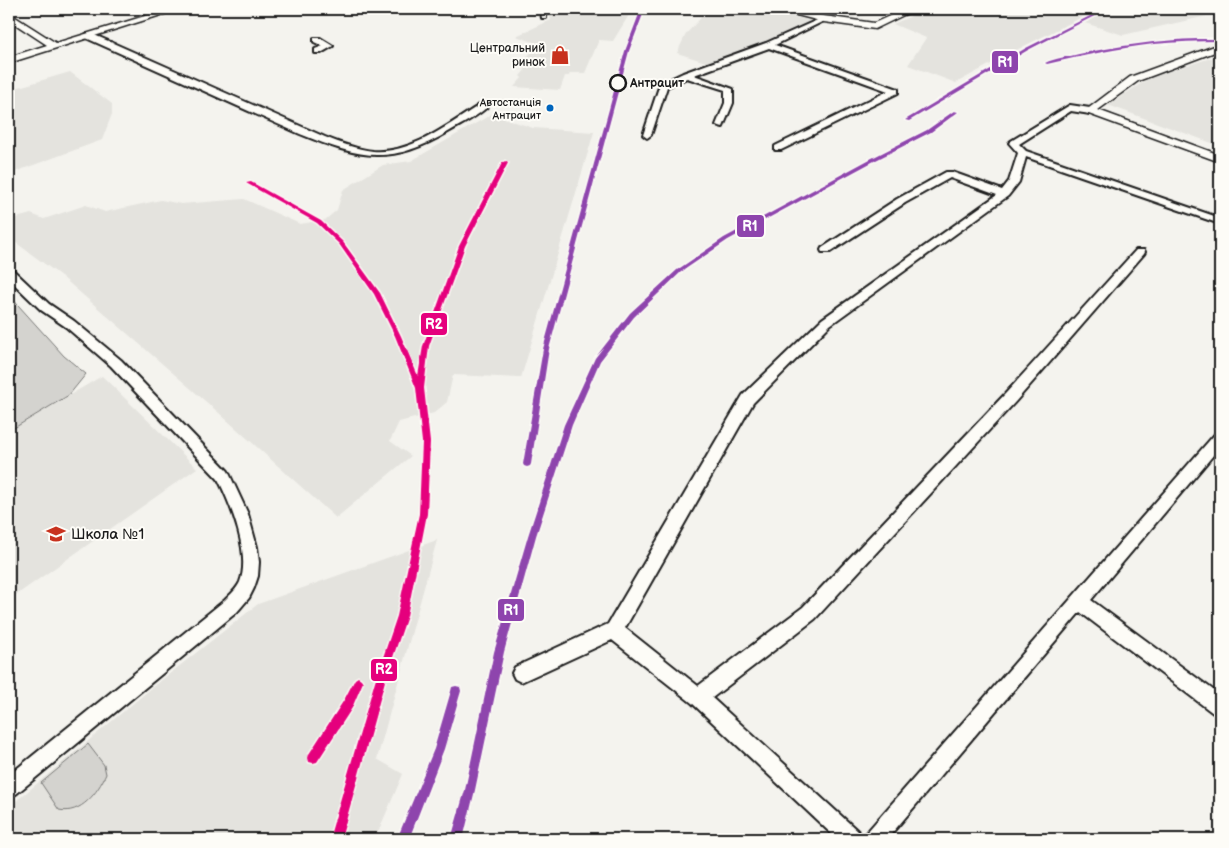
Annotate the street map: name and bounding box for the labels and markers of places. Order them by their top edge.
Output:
place label: Центральний ринок [470,41,546,70]
shop icon: Центральний ринок [549,44,571,66]
marker: Антрацит [609,74,627,92]
place label: Антрацит [629,76,684,91]
place label: Автостанція Антрацит [479,96,541,122]
marker: Автостанція Антрацит [545,103,555,113]
school or university icon: Школа №1 [45,523,67,545]
place label: Школа №1 [71,525,144,544]

